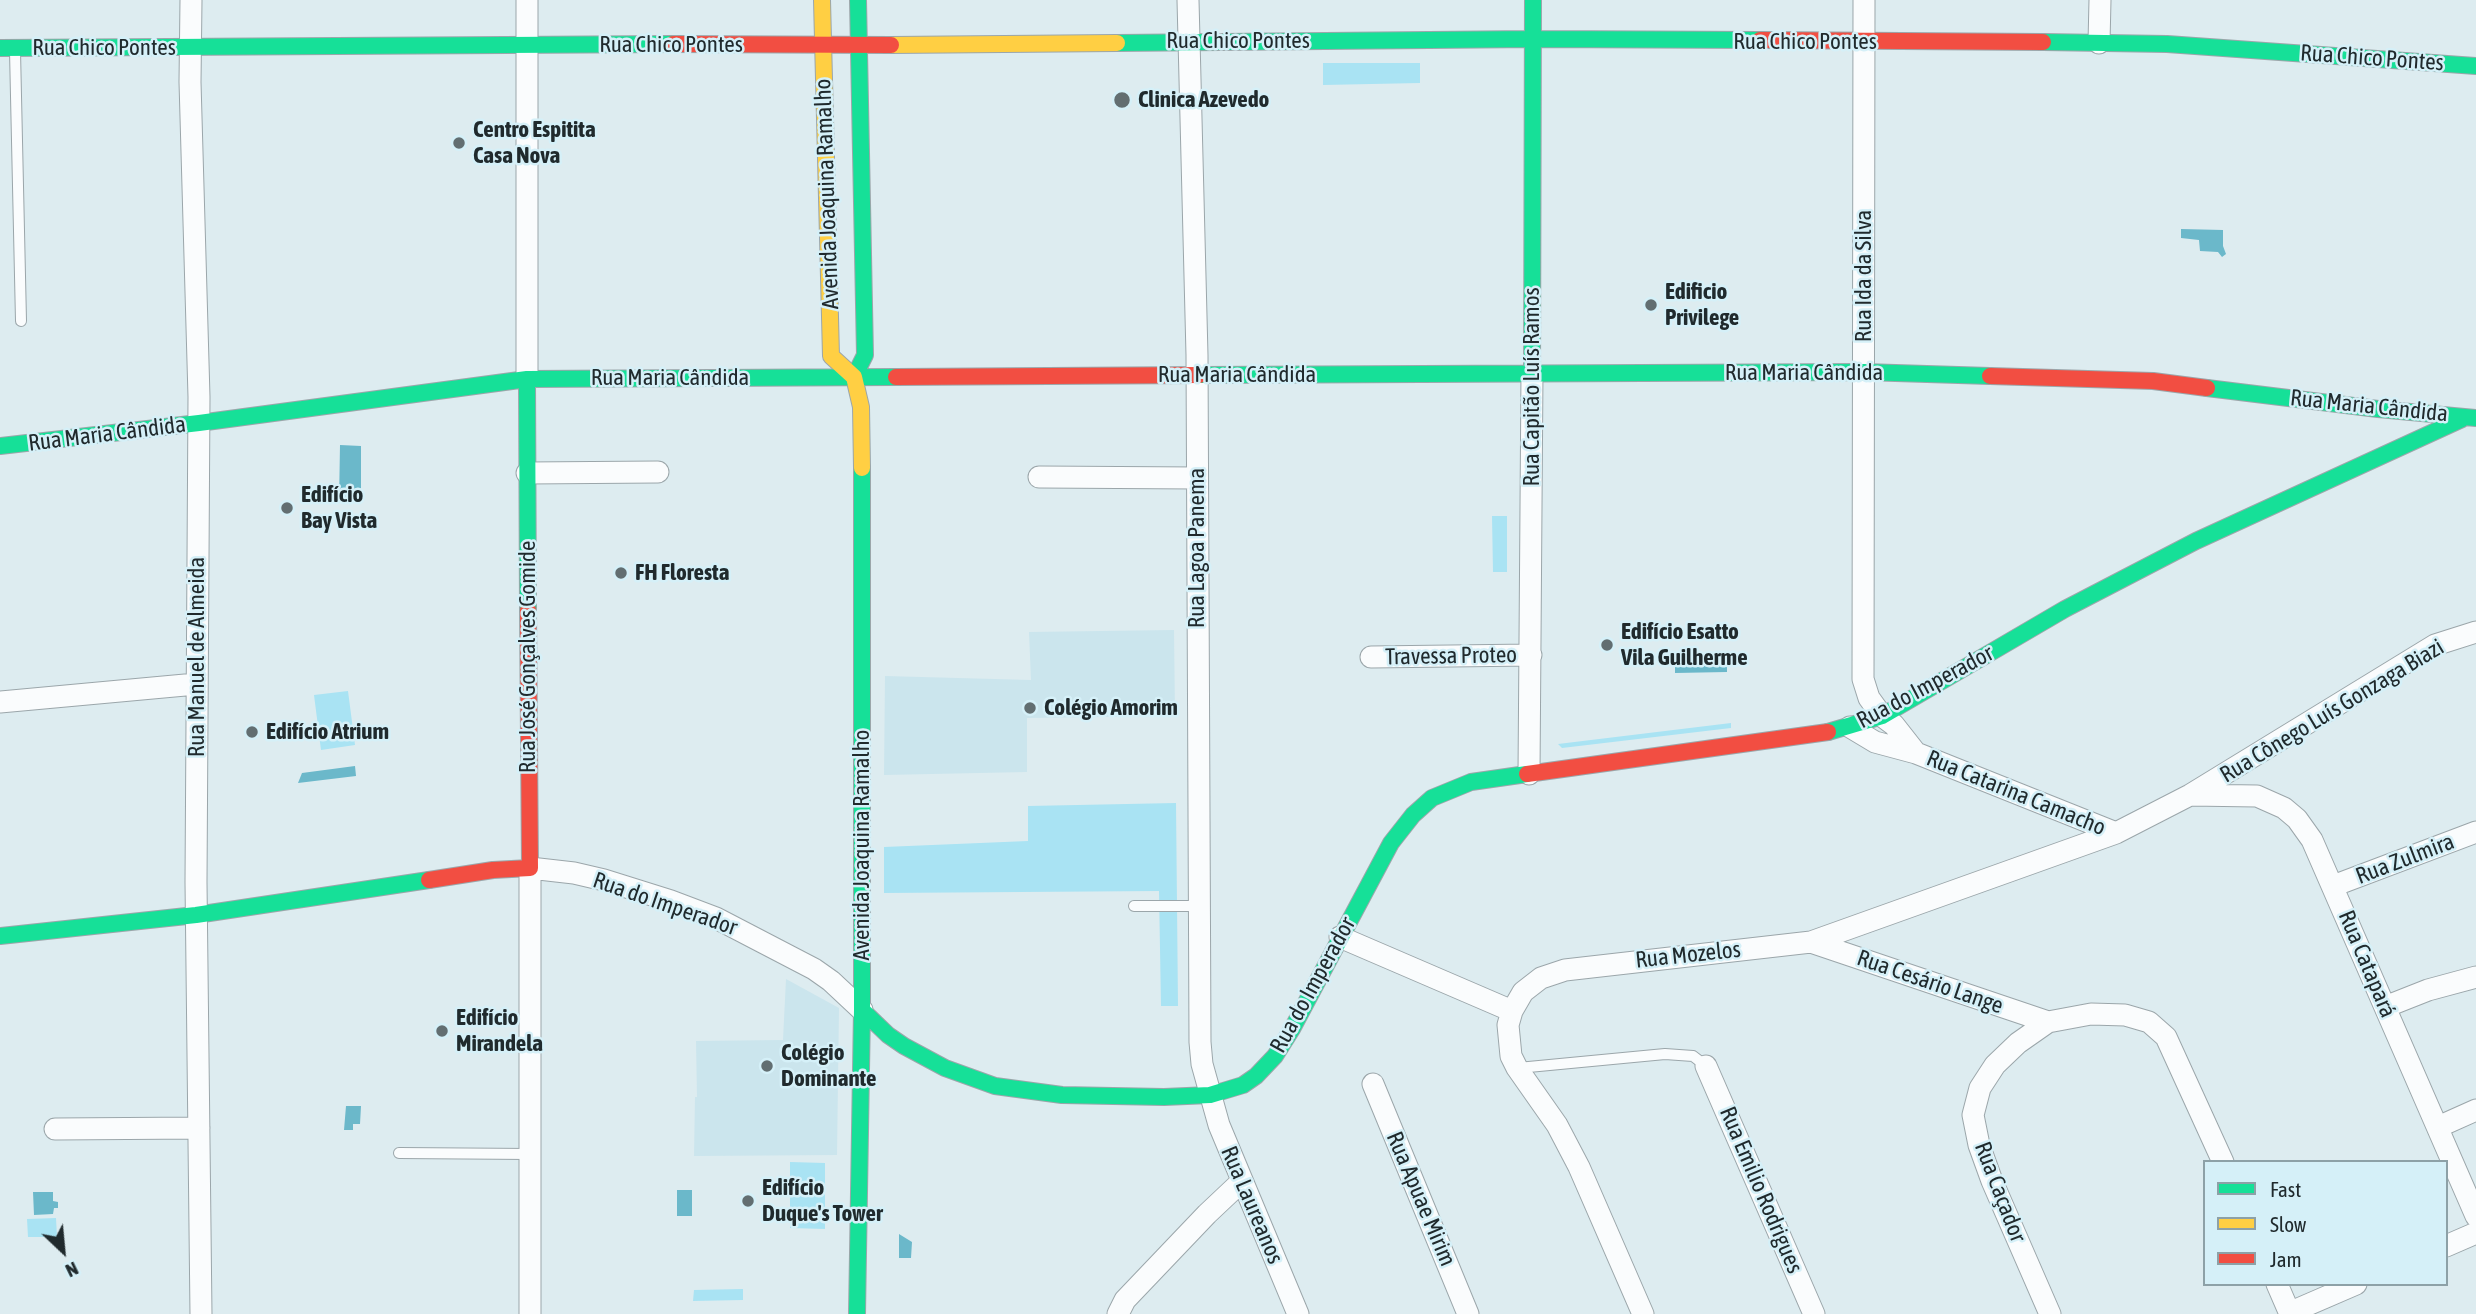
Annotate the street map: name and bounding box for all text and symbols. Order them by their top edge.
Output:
street label: Rua Chico Pontes [1166,27,1310,55]
street label: Rua Chico Pontes [1733,28,1877,56]
street label: Rua Chico Pontes [599,31,743,59]
street label: Rua Chico Pontes [32,34,176,62]
street label: Rua Chico Pontes [2299,39,2445,77]
street label: Avenida Joaquina Ramalho [809,78,845,310]
place label: Clinica Azevedo [1138,86,1269,114]
marker: Clinica Azevedo [1112,90,1132,110]
place label: Centro Espitita Casa Nova [473,116,596,170]
marker: Centro Espitita Casa Nova [451,135,467,151]
street label: Rua Ida da Silva [1850,210,1878,342]
place label: Edificio Privilege [1665,278,1739,332]
street label: Rua Capitão Luís Ramos [1518,287,1546,487]
marker: Edificio Privilege [1643,297,1659,313]
street label: Rua Maria Cândida [1725,359,1883,387]
street label: Rua Maria Cândida [1158,361,1316,389]
street label: Rua Maria Cândida [591,364,749,392]
street label: Rua Maria Cândida [2289,384,2449,428]
street label: Rua Maria Cândida [27,411,187,457]
street label: Rua Lagoa Panema [1183,468,1211,628]
place label: Edifício Bay Vista [301,481,377,535]
marker: Edifício Bay Vista [279,500,295,516]
street label: Rua José Gonçalves Gomide [514,541,542,773]
street label: Rua Manuel de Almeida [183,557,211,757]
place label: FH Floresta [635,559,729,587]
marker: FH Floresta [613,565,629,581]
place label: Edifício Esatto Vila Guilherme [1621,618,1748,672]
street label: Rua Cônego Luís Gonzaga Biazi [2215,633,2449,789]
marker: Edifício Esatto Vila Guilherme [1599,637,1615,653]
street label: Rua do Imperador [1852,639,1998,735]
street label: Travessa Proteo [1385,641,1517,671]
place label: Colégio Amorim [1044,694,1178,722]
marker: Colégio Amorim [1022,700,1038,716]
place label: Edifício Atrium [266,718,389,746]
marker: Edifício Atrium [244,724,260,740]
street label: Avenida Joaquina Ramalho [848,730,876,960]
street label: Rua Catarina Camacho [1922,744,2110,842]
street label: Rua Zulmira [2352,828,2458,890]
street label: Rua do Imperador [589,866,741,942]
street label: Rua Catapará [2332,906,2402,1022]
street label: Rua do Imperador [1264,912,1362,1058]
street label: Rua Mozelos [1634,936,1742,974]
street label: Rua Cesário Lange [1853,944,2007,1020]
place label: Edifício Mirandela [456,1004,543,1058]
marker: Edifício Mirandela [434,1023,450,1039]
place label: Colégio Dominante [781,1039,876,1093]
marker: Colégio Dominante [759,1058,775,1074]
street label: Rua Emilio Rodrigues [1713,1103,1809,1277]
street label: Rua Apuae Mirim [1380,1128,1462,1270]
street label: Rua Caçador [1968,1138,2032,1246]
street label: Rua Laureanos [1215,1142,1289,1268]
legend [2203,1160,2448,1286]
place label: Edifício Duque's Tower [762,1174,883,1228]
text: Fast [2270,1177,2301,1201]
marker: Edifício Duque's Tower [740,1193,756,1209]
text: Slow [2270,1212,2306,1236]
north arrow [28,1216,98,1286]
text: Jam [2270,1247,2302,1271]
text: N [62,1258,82,1282]

